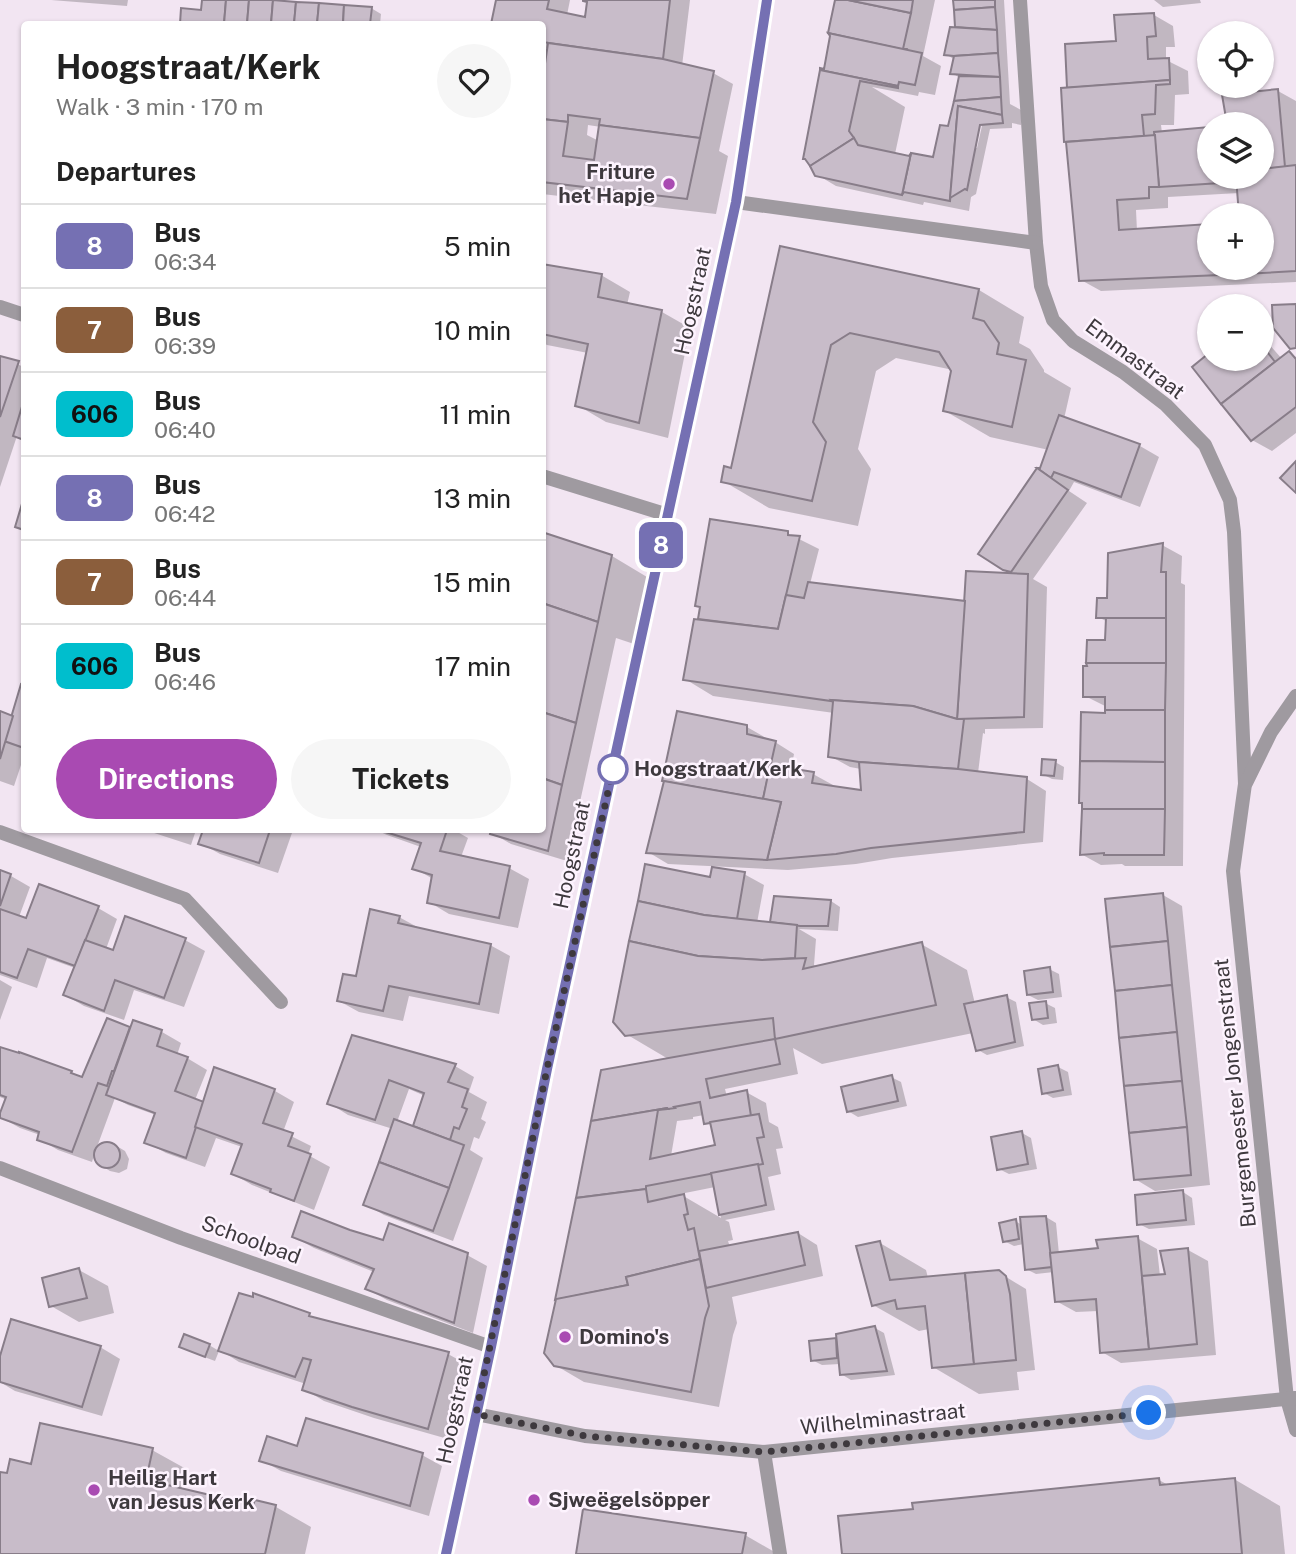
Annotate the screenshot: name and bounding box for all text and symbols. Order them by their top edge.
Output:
map controls [1197,21,1274,371]
button: locate [1197,21,1274,98]
button: heart [437,44,511,118]
text: Hoogstraat/Kerk [56,48,321,86]
text: Walk · 3 min · 170 m [56,93,263,120]
button: layers [1197,112,1274,189]
text: Departures [56,156,196,187]
place label: Friture het Hapje [558,159,655,208]
marker: Friture het Hapje [661,176,677,192]
button: + [1197,203,1274,280]
text: Bus [154,217,201,248]
text: 5 min [444,231,511,262]
text: 8 [86,232,103,260]
street label: Hoogstraat [669,245,716,357]
text: 06:34 [154,248,216,275]
button: − [1197,294,1274,371]
text: Bus [154,301,201,332]
street label: Emmastraat [1081,313,1190,404]
text: 10 min [434,315,511,346]
text: 7 [87,316,102,344]
text: 06:39 [154,332,216,359]
text: Bus [154,385,201,416]
text: 11 min [439,399,511,430]
text: 606 [71,400,118,428]
text: 06:40 [154,416,216,443]
text: Bus [154,469,201,500]
text: 13 min [434,483,511,514]
text: 8 [86,484,103,512]
text: 06:42 [154,500,215,527]
line badge: 8 [638,522,684,568]
text: 8 [653,531,669,559]
text: Bus [154,553,201,584]
text: 15 min [433,567,511,598]
text: 7 [87,568,102,596]
text: 06:44 [154,584,216,611]
text: Bus [154,637,201,668]
text: 17 min [434,651,511,682]
text: 606 [71,652,118,680]
text: 06:46 [154,668,216,695]
button: Directions [56,739,277,819]
button: Tickets [291,739,511,819]
marker: Hoogstraat/Kerk [598,754,628,784]
place label: Hoogstraat/Kerk [634,756,802,781]
street label: Hoogstraat [548,799,595,911]
street label: Burgemeester Jongenstraat [1208,957,1261,1229]
street label: Schoolpad [198,1210,304,1269]
place label: Domino's [579,1324,669,1349]
marker: Domino's [557,1329,573,1345]
street label: Hoogstraat [431,1354,478,1466]
your location [1131,1395,1166,1430]
street label: Wilhelminastraat [799,1397,967,1440]
place label: Heilig Hart van Jesus Kerk [108,1465,255,1514]
marker: Heilig Hart van Jesus Kerk [86,1482,102,1498]
place label: Sjweëgelsöpper [548,1487,710,1512]
marker: Sjweëgelsöpper [526,1492,542,1508]

